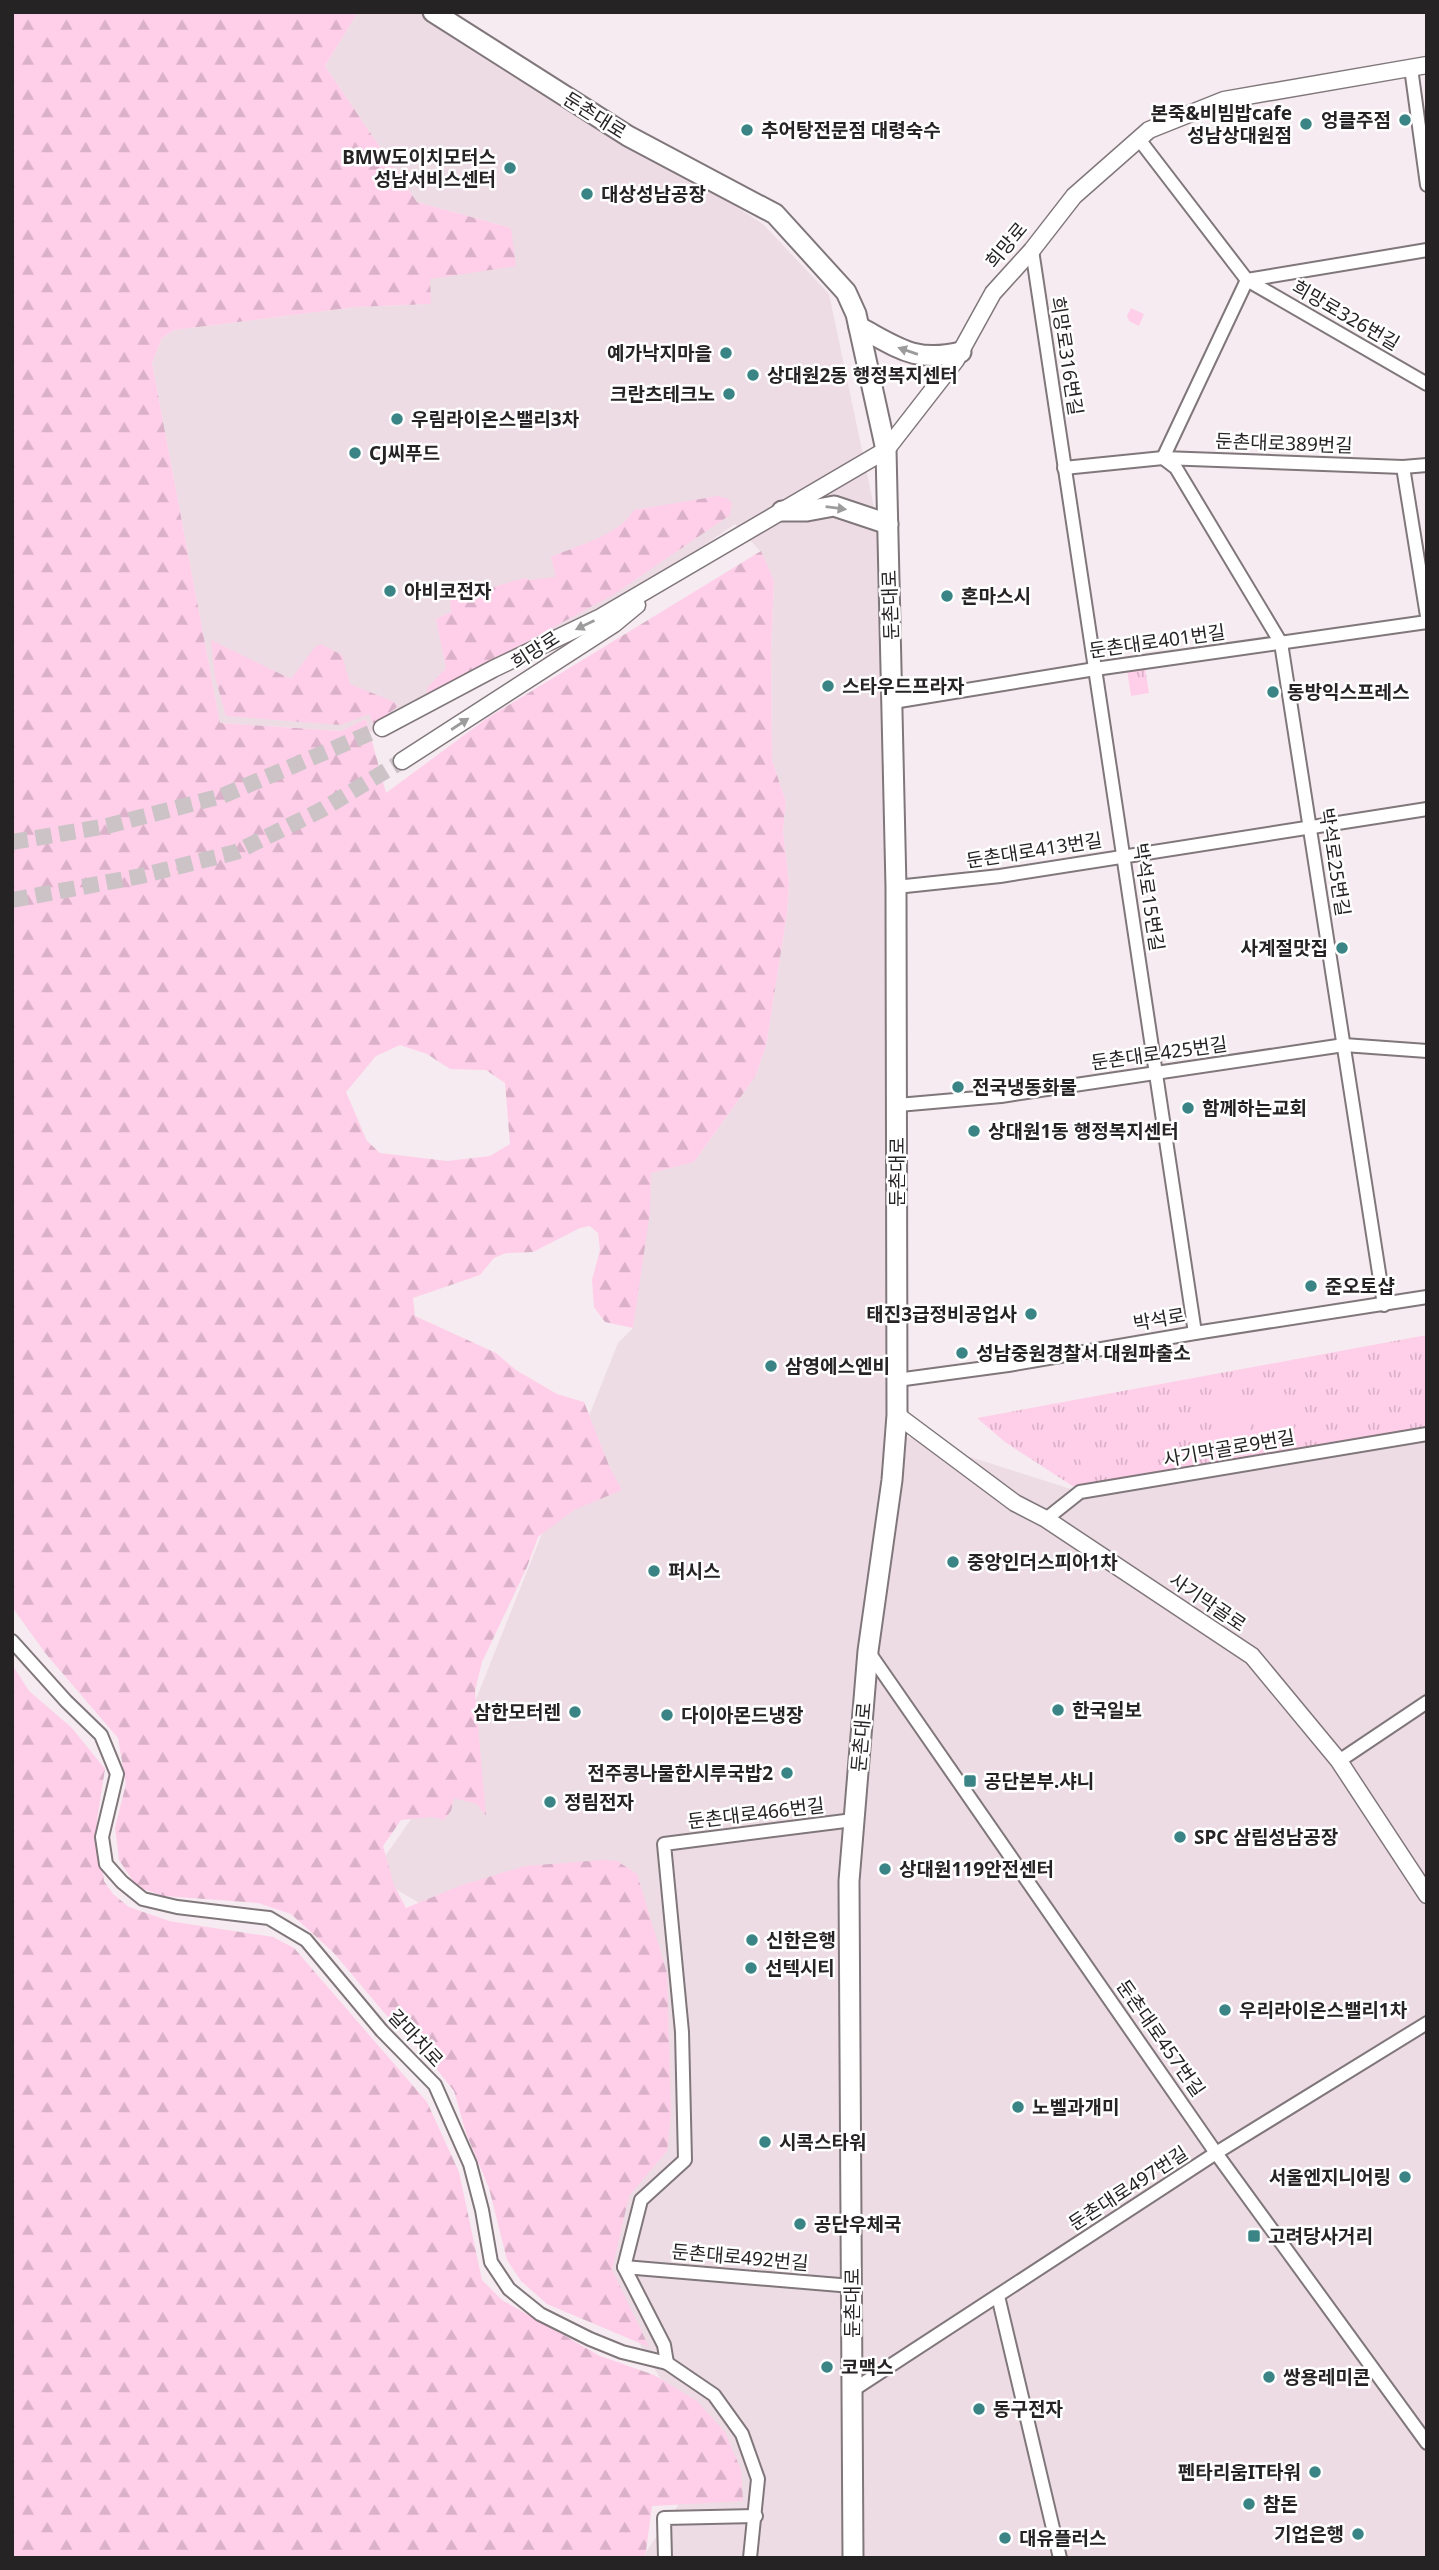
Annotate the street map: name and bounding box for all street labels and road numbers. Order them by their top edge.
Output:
street label: 둔촌대로 [558,85,632,145]
street label: 희망로 [979,217,1033,273]
street label: 희망로326번길 [1288,274,1404,356]
street label: 희망로316번길 [1045,295,1089,417]
street label: 둔촌대로389번길 [1215,428,1353,458]
street label: 둔촌대로 [876,570,904,640]
street label: 둔촌대로401번길 [1087,619,1227,663]
street label: 희망로 [506,625,564,675]
street label: 박석로25번길 [1314,806,1356,918]
street label: 둔촌대로413번길 [964,826,1104,874]
street label: 박석로15번길 [1128,841,1170,953]
street label: 둔촌대로425번길 [1089,1031,1229,1075]
street label: 둔촌대로 [884,1137,910,1207]
street label: 박석로 [1131,1302,1187,1336]
street label: 사기막골로9번길 [1161,1424,1297,1472]
street label: 사기막골로 [1164,1567,1252,1637]
street label: 둔촌대로 [845,1701,877,1773]
street label: 둔촌대로466번길 [686,1792,826,1834]
street label: 둔촌대로457번길 [1111,1974,1211,2102]
street label: 갈마치로 [383,2004,449,2072]
street label: 둔촌대로497번길 [1063,2140,1193,2236]
street label: 둔촌대로492번길 [670,2238,810,2276]
street label: 둔촌대로 [839,2268,865,2338]

